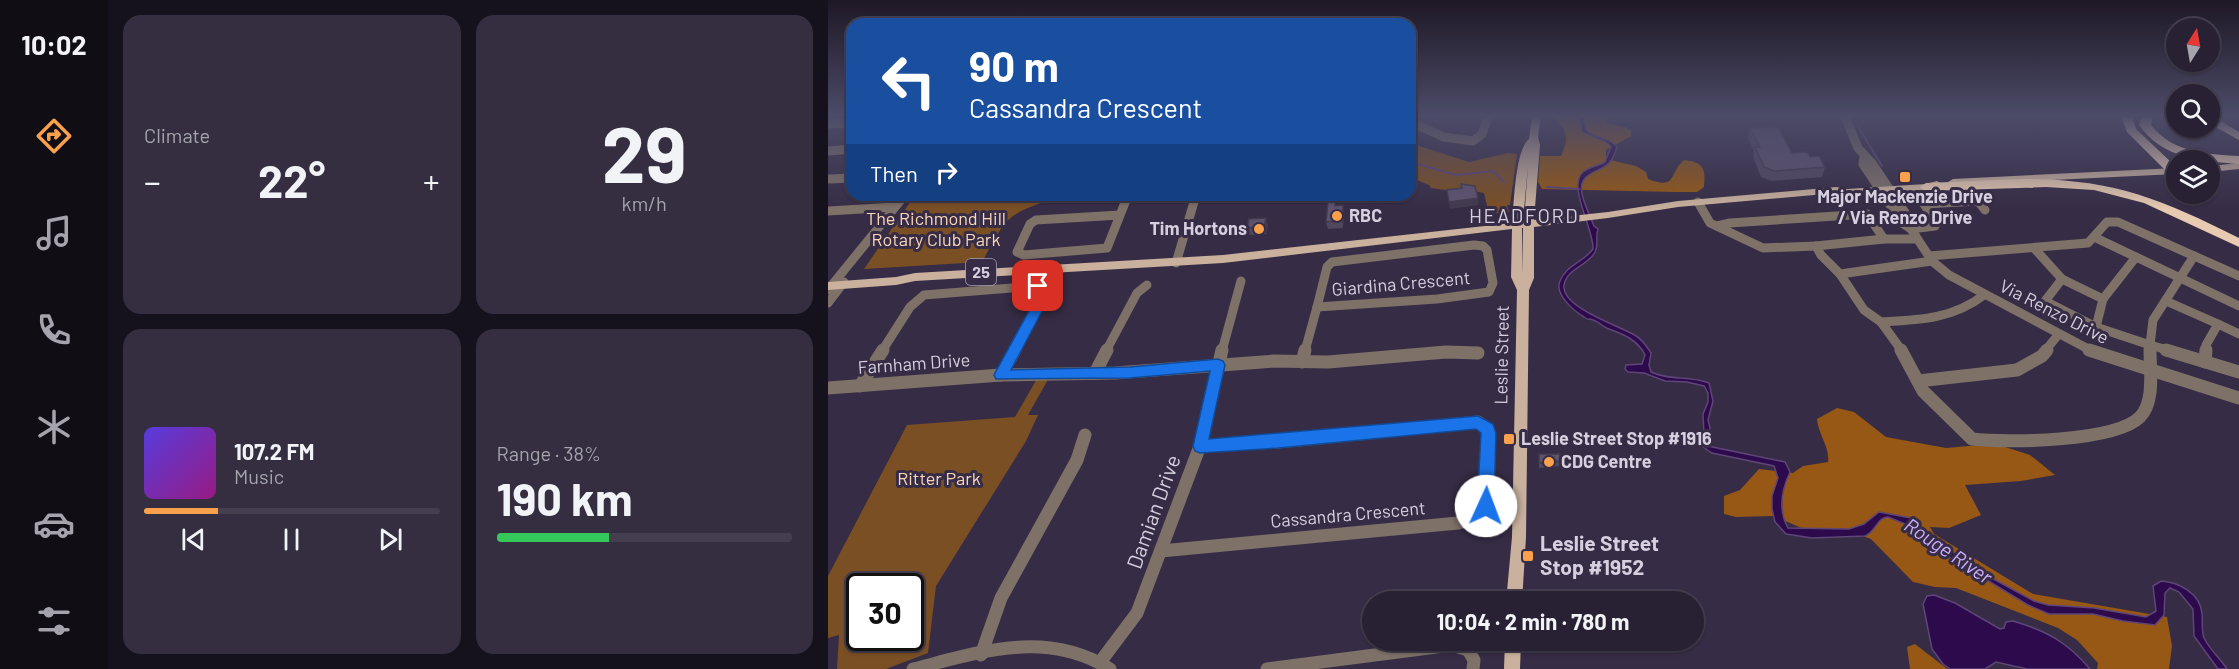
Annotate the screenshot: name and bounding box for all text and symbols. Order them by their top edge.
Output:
north arrow [2166,18,2220,72]
map controls [2166,18,2220,204]
text: 10:02 [21,28,87,60]
text: 90 m [969,40,1059,90]
icon: left [870,42,948,120]
button: search [2166,84,2220,138]
text: Cassandra Crescent [969,91,1202,123]
text: 29 [602,105,687,199]
icon: directions [33,115,75,157]
text: Climate [144,123,210,147]
button: layers [2166,150,2220,204]
text: 22° [258,153,325,207]
icon: right [930,156,963,189]
text: Then [870,160,918,186]
text: − [144,161,161,201]
text: + [423,161,439,201]
marker: Major Mackenzie Drive / Via Renzo Drive [1898,170,1912,184]
place label: Major Mackenzie Drive / Via Renzo Drive [1817,185,1993,228]
text: km/h [622,191,667,215]
district label: HEADFORD [1469,203,1579,227]
place label: RBC [1349,204,1382,226]
park label: The Richmond Hill Rotary Club Park [866,207,1006,250]
marker: RBC [1330,209,1344,223]
icon: music [33,212,75,254]
place label: Tim Hortons [1149,217,1247,239]
marker: Tim Hortons [1252,222,1266,236]
road number: 25 [966,259,996,285]
pin [1012,260,1063,311]
street label: Giardina Crescent [1331,266,1471,300]
icon: arrive [1021,269,1054,302]
street label: Via Renzo Drive [1996,274,2113,348]
street label: Leslie Street [1489,305,1513,405]
icon: phone [33,309,75,351]
street label: Farnham Drive [857,348,971,378]
icon: climate [33,406,75,448]
place label: Leslie Street Stop #1916 [1521,427,1712,449]
marker: Leslie Street Stop #1916 [1502,432,1516,446]
text: 107.2 FM [234,438,315,464]
text: Range · 38% [497,441,601,465]
place label: CDG Centre [1561,450,1652,472]
street label: Damian Drive [1120,451,1185,572]
marker: CDG Centre [1542,455,1556,469]
text: Music [234,464,284,488]
park label: Ritter Park [897,467,981,489]
text: 190 km [497,471,633,525]
position arrow [1454,474,1518,538]
street label: Cassandra Crescent [1269,496,1426,532]
icon: car [33,503,75,545]
water label: Rouge River [1900,512,1998,589]
icon: previous [177,523,210,556]
icon: pause [275,523,308,556]
icon: next [374,523,407,556]
place label: Leslie Street Stop #1952 [1540,530,1659,579]
marker: Leslie Street Stop #1952 [1521,549,1535,563]
speed limit sign: 30 [846,573,924,651]
icon: filters [33,600,75,642]
text: 10:04 · 2 min · 780 m [1437,608,1630,634]

